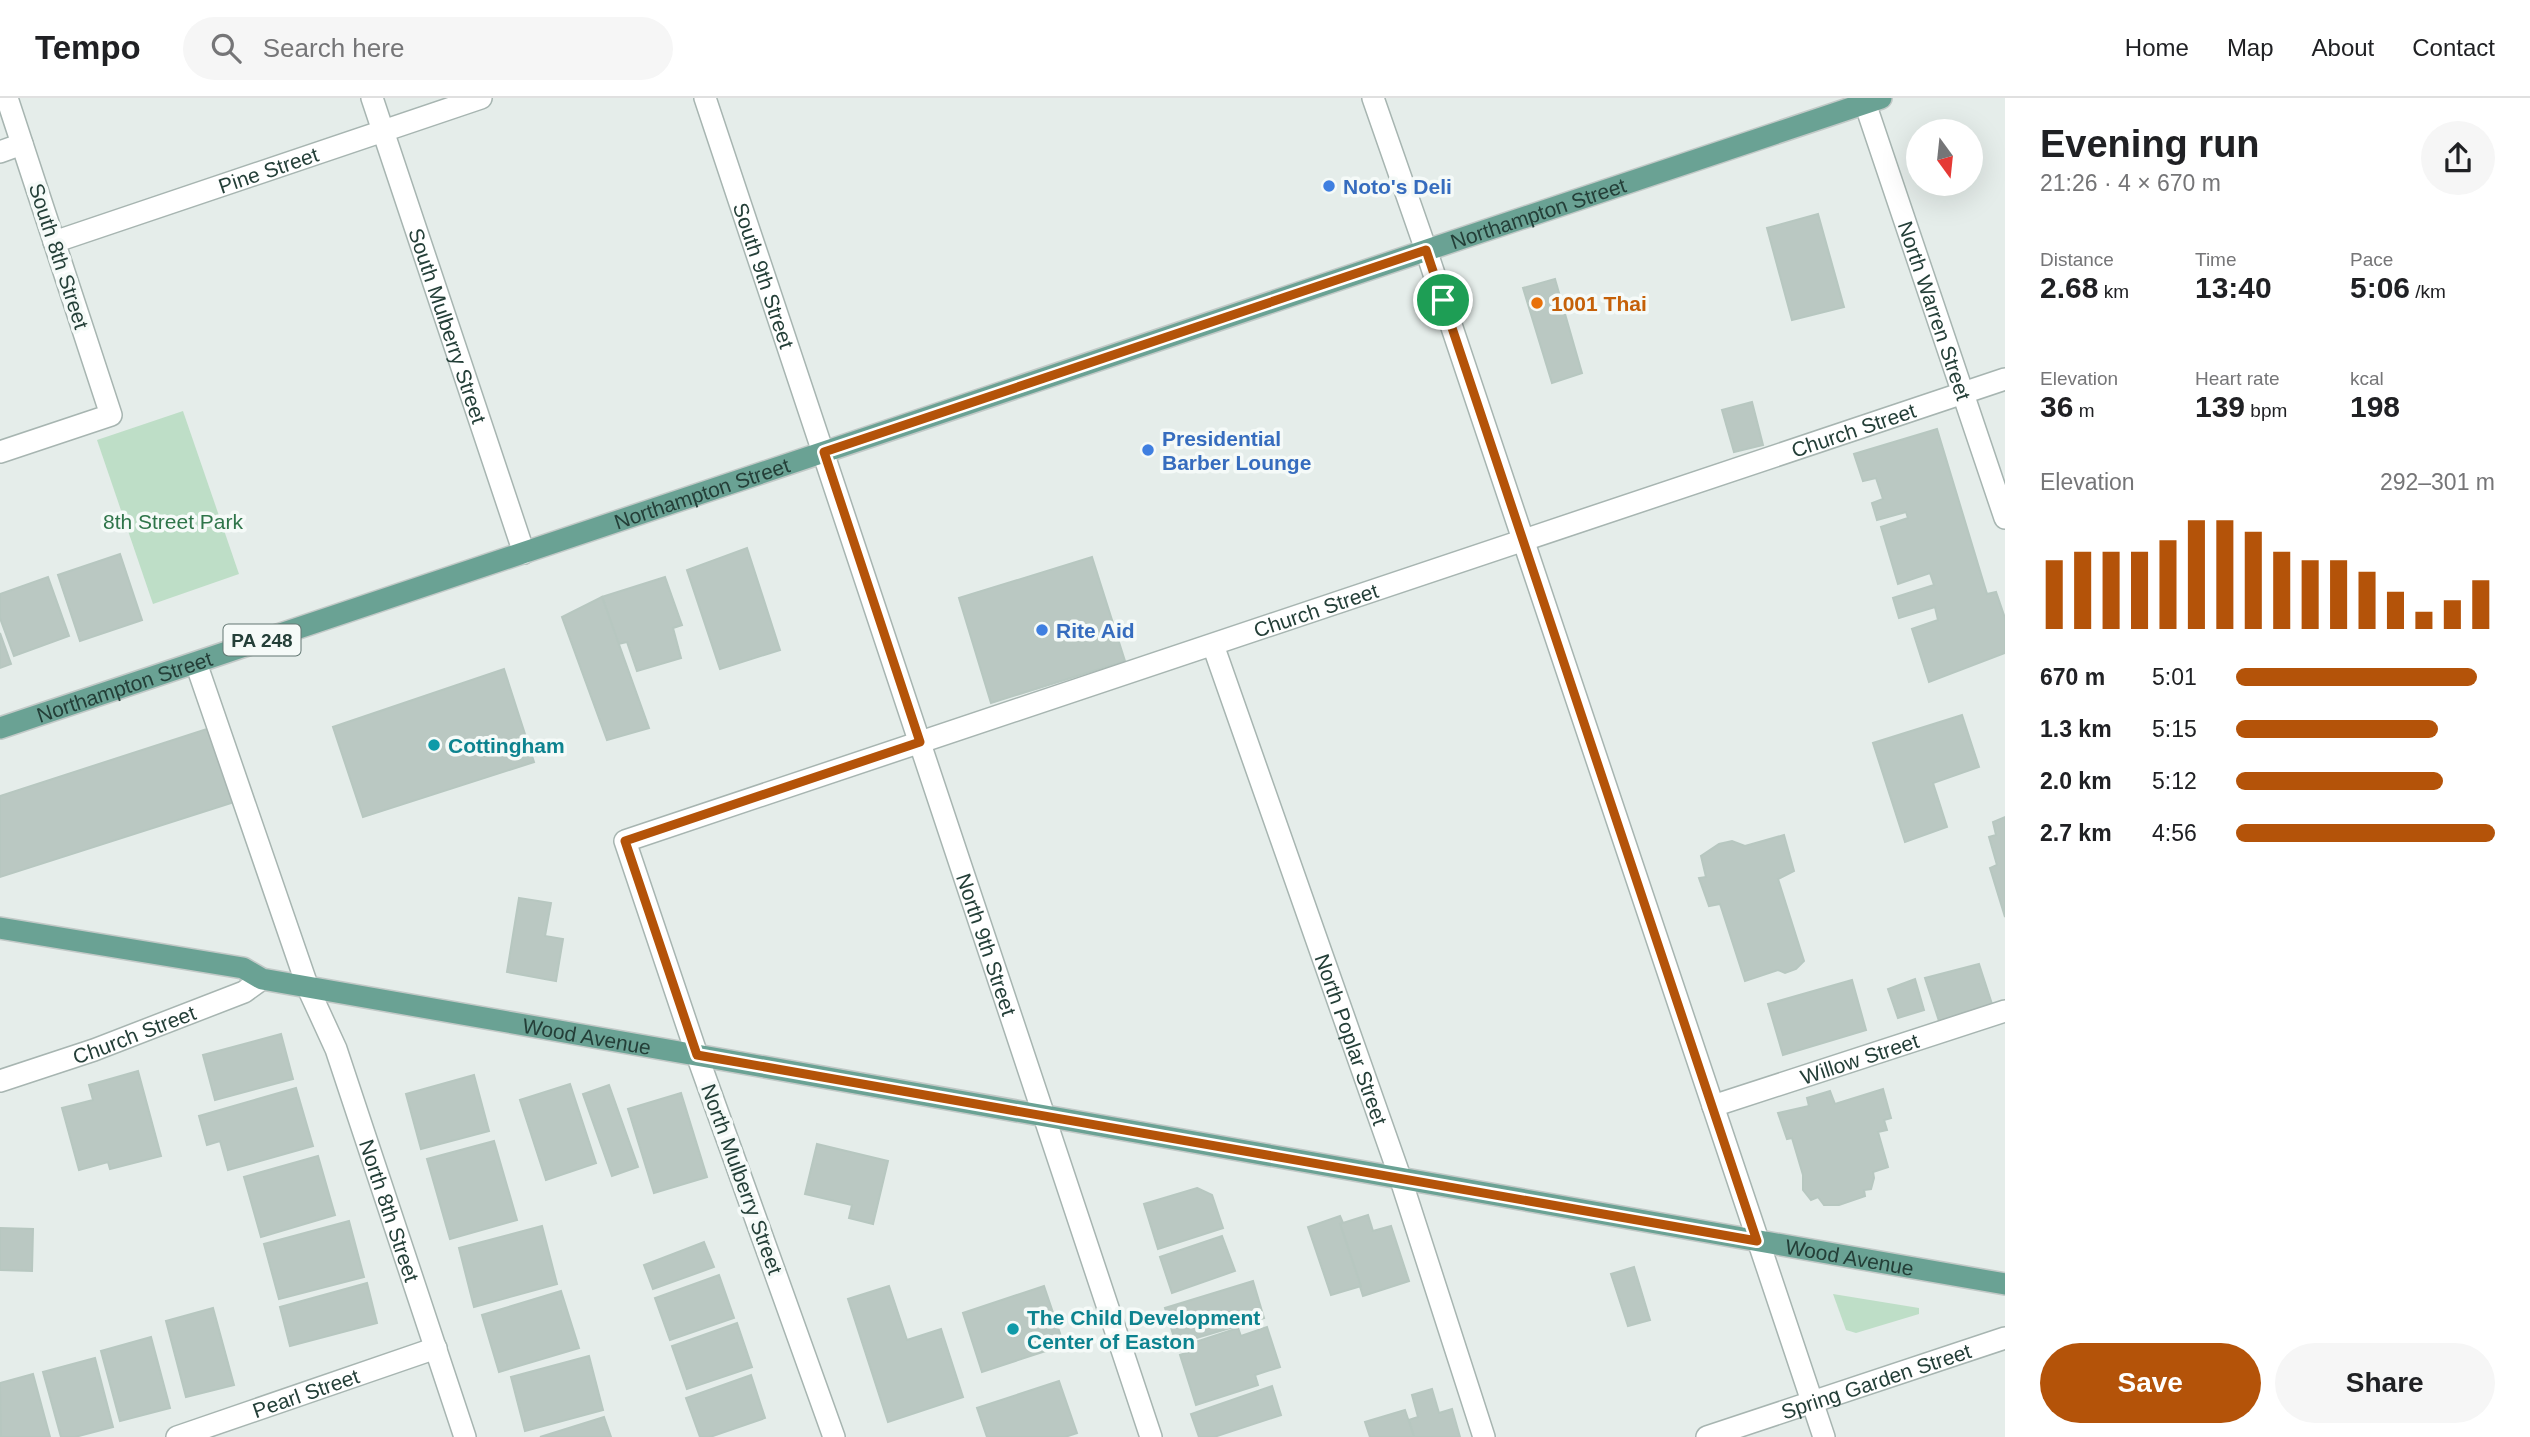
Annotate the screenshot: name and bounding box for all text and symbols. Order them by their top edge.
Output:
search box [183,17,673,80]
text: Tempo [35,29,141,66]
icon: search [207,29,245,67]
text: Search here [263,33,404,63]
text: Home [2125,34,2189,61]
text: Map [2227,34,2274,61]
text: About [2312,34,2374,61]
text: Contact [2412,34,2495,61]
north arrow [1906,119,1983,196]
map controls [1906,119,1983,196]
button: share [2421,121,2495,195]
text: Evening run [2040,123,2260,165]
street label: Pine Street [215,142,321,197]
text: 21:26 · 4 × 670 m [2040,170,2221,196]
street label: Northampton Street [1447,173,1629,253]
place label: Noto's Deli [1343,175,1452,198]
marker: Noto's Deli [1321,178,1337,194]
street label: South 8th Street [25,180,93,332]
street label: South 9th Street [729,200,799,351]
street label: North Warren Street [1894,218,1976,403]
street label: South Mulberry Street [405,225,491,426]
text: Distance [2040,249,2114,270]
text: Time [2195,249,2237,270]
text: Pace [2350,249,2393,270]
pin [1413,270,1473,330]
text: 2.68 [2040,271,2098,304]
text: 13:40 [2195,271,2272,304]
text: 5:06 [2350,271,2410,304]
icon: arrive [1424,281,1462,319]
text: km [2098,281,2129,302]
text: /km [2410,281,2446,302]
place label: 1001 Thai [1551,292,1647,315]
marker: 1001 Thai [1529,295,1545,311]
text: Elevation [2040,368,2118,389]
text: Heart rate [2195,368,2279,389]
text: kcal [2350,368,2384,389]
text: 36 [2040,390,2073,423]
text: 139 [2195,390,2245,423]
text: 198 [2350,390,2400,423]
street label: Church Street [1788,398,1919,461]
text: m [2073,400,2094,421]
text: bpm [2245,400,2287,421]
place label: Presidential Barber Lounge [1162,427,1311,474]
marker: Presidential Barber Lounge [1140,442,1156,458]
street label: Northampton Street [611,453,792,533]
text: Elevation [2040,469,2135,495]
text: 292–301 m [2380,469,2495,495]
park label: 8th Street Park [103,510,244,533]
street label: Church Street [1251,578,1381,641]
place label: Rite Aid [1056,619,1135,642]
marker: Rite Aid [1034,622,1050,638]
road number: PA 248 [224,624,300,656]
street label: Northampton Street [34,646,215,726]
text: 670 m [2040,664,2105,690]
text: 5:01 [2152,664,2197,690]
text: 1.3 km [2040,716,2112,742]
text: 5:15 [2152,716,2197,742]
place label: Cottingham [448,734,565,757]
marker: Cottingham [426,737,442,753]
text: 2.0 km [2040,768,2112,794]
text: 5:12 [2152,768,2197,794]
text: 2.7 km [2040,820,2112,846]
text: 4:56 [2152,820,2197,846]
street label: North 9th Street [953,870,1021,1018]
street label: North Poplar Street [1311,951,1392,1128]
street label: Church Street [70,1000,199,1068]
street label: Wood Avenue [521,1013,653,1058]
street label: Willow Street [1798,1028,1921,1088]
street label: North Mulberry Street [697,1081,787,1277]
street label: North 8th Street [355,1136,424,1285]
street label: Wood Avenue [1784,1234,1916,1279]
place label: The Child Development Center of Easton [1027,1306,1260,1353]
marker: The Child Development Center of Easton [1005,1321,1021,1337]
street label: Spring Garden Street [1778,1339,1974,1423]
button: Save [2040,1343,2261,1423]
button: Share [2275,1343,2495,1423]
street label: Pearl Street [249,1364,362,1422]

